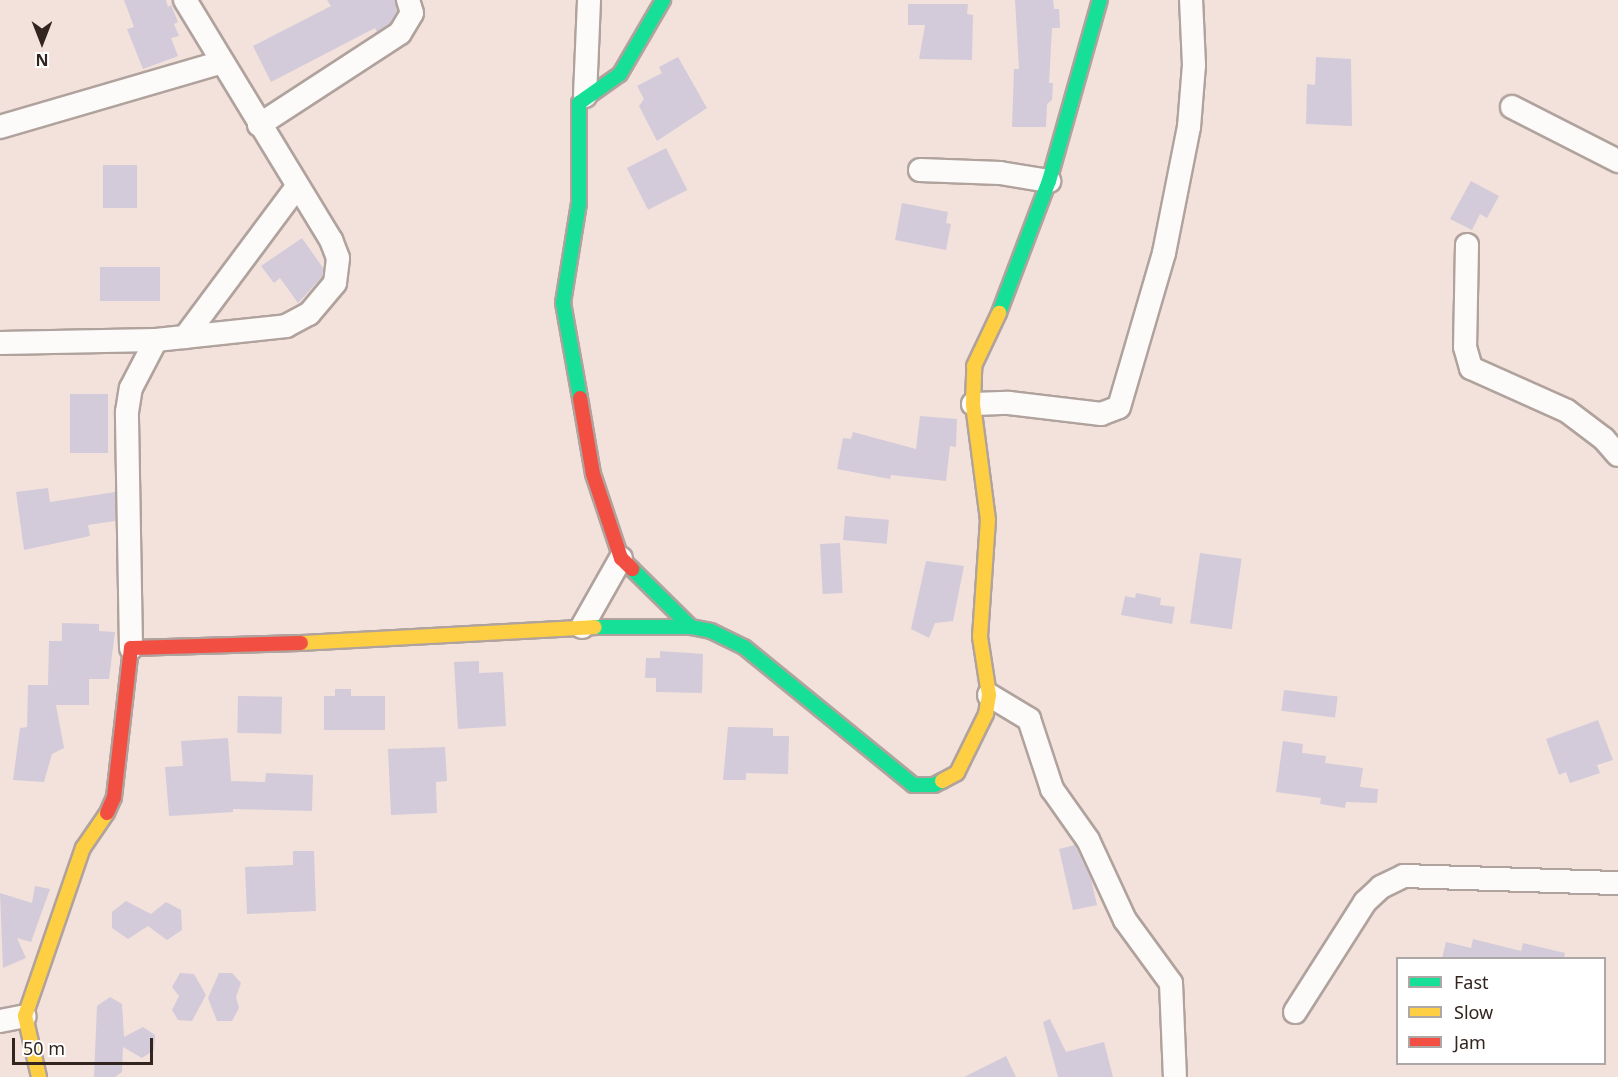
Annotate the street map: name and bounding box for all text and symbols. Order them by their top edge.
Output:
north arrow [12,12,72,72]
text: N [36,49,49,71]
legend [1396,957,1606,1065]
text: Fast [1454,970,1489,994]
text: Slow [1454,1000,1493,1024]
scale bar [15,1026,156,1064]
text: Jam [1454,1030,1486,1054]
text: 50 m [23,1036,65,1060]

